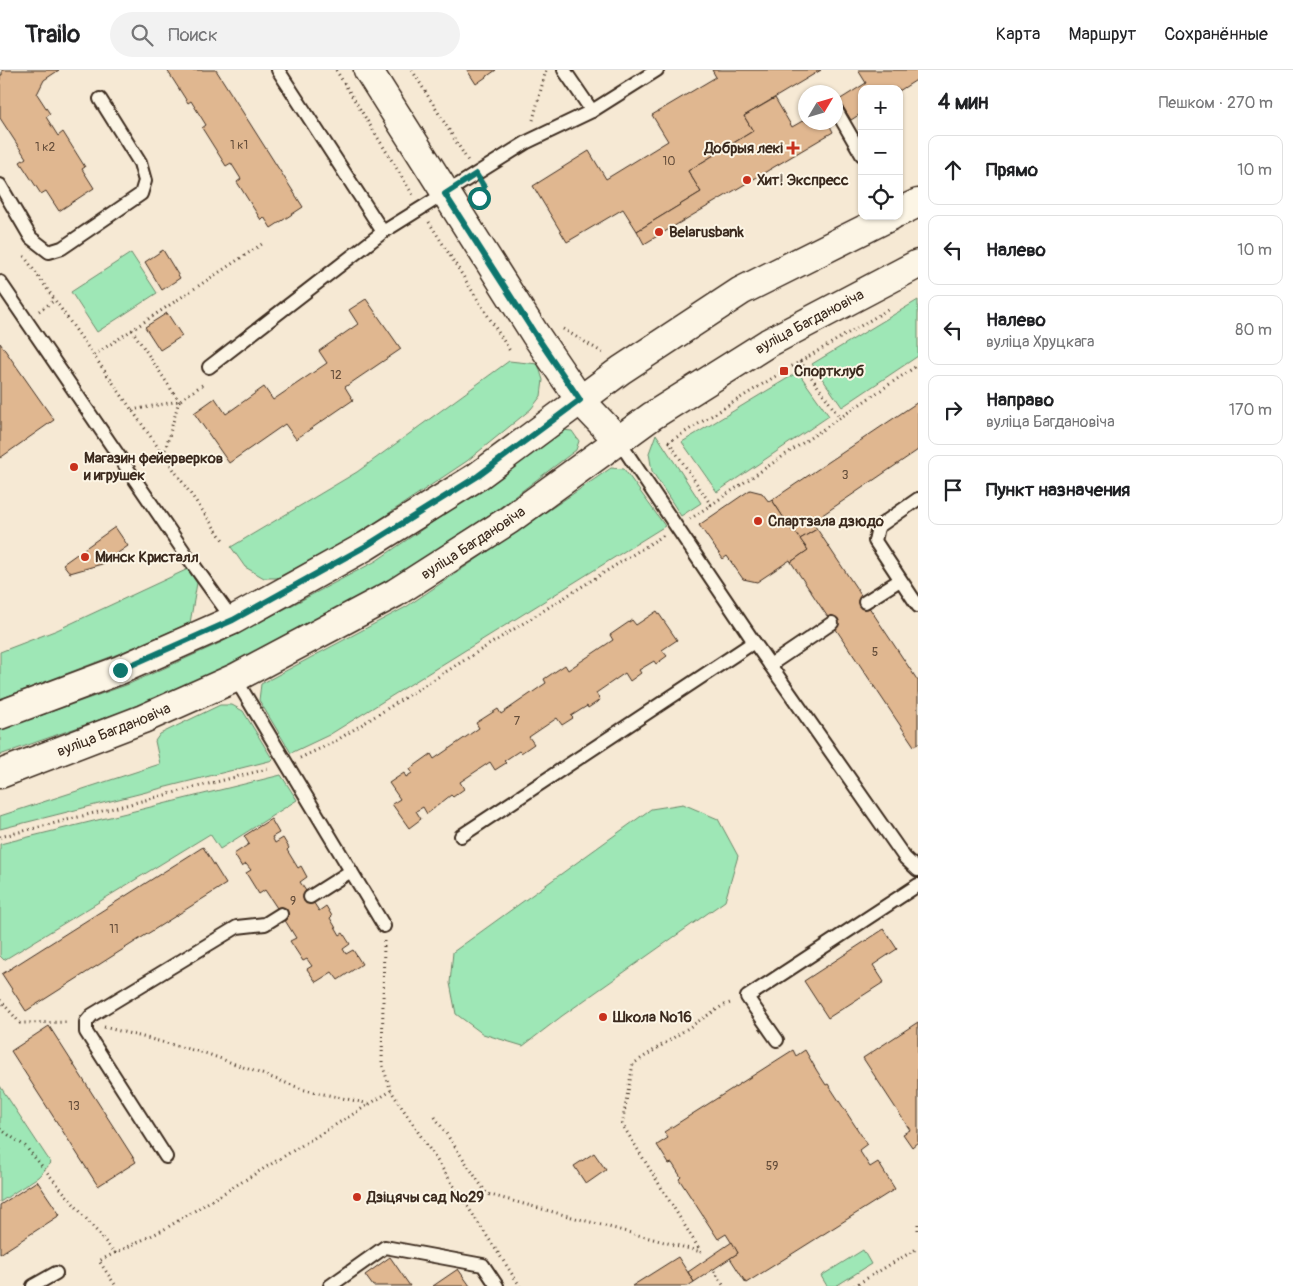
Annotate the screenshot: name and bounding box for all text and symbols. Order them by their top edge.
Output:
search box [110,12,460,57]
text: Trailo [25,20,80,49]
icon: search [128,21,156,49]
text: Поиск [168,23,218,47]
text: Карта [996,23,1040,46]
text: Маршрут [1068,23,1136,46]
text: Сохранённые [1164,23,1268,46]
north arrow [798,85,843,130]
map controls [858,85,903,220]
button: + [858,85,903,130]
text: 4 мин [938,89,988,116]
text: Пешком · 270 m [1159,93,1273,113]
button: − [858,130,903,175]
house number: 1 к1 [230,138,248,153]
place label: Добрыя лекі [704,139,783,158]
house number: 1 к2 [35,140,55,155]
marker: Добрыя лекі [787,142,799,154]
house number: 10 [663,154,675,169]
icon: ahead [939,156,967,184]
text: Прямо [986,158,1038,182]
text: 10 m [1237,160,1272,180]
place label: Хит! Экспресс [757,171,849,190]
marker: Хит! Экспресс [741,174,753,186]
button: locate [858,175,903,220]
route start [468,187,491,210]
place label: Belarusbank [669,223,744,242]
marker: Belarusbank [653,226,665,238]
icon: left [939,236,967,264]
text: Налево [986,238,1046,262]
text: 10 m [1237,240,1272,260]
street label: вуліца Багдановіча [752,285,867,359]
text: Налево [986,308,1046,332]
icon: left [939,316,967,344]
text: 80 m [1235,320,1272,340]
text: вуліца Хруцкага [986,332,1095,352]
place label: Спортклуб [794,362,865,381]
marker: Спортклуб [778,365,790,377]
house number: 12 [330,368,342,383]
text: Направо [986,388,1054,412]
icon: right [939,396,967,424]
text: 170 m [1229,400,1272,420]
text: вуліца Багдановіча [986,412,1115,432]
place label: Магазин фейерверков и игрушек [83,449,223,485]
marker: Магазин фейерверков и игрушек [68,461,80,473]
house number: 3 [842,468,849,483]
icon: arrive [939,476,967,504]
text: Пункт назначения [986,478,1130,502]
street label: вуліца Багдановіча [418,502,529,584]
place label: Спартзала дзюдо [768,512,884,531]
marker: Спартзала дзюдо [752,515,764,527]
place label: Минск Кристалл [95,548,199,567]
marker: Минск Кристалл [79,551,91,563]
house number: 5 [872,645,878,660]
route end [109,659,132,682]
street label: вуліца Багдановіча [54,699,174,761]
house number: 7 [514,714,521,729]
house number: 9 [290,894,296,909]
house number: 11 [109,922,119,937]
place label: Школа №16 [612,1008,692,1027]
marker: Школа №16 [597,1011,609,1023]
house number: 13 [68,1099,80,1114]
house number: 59 [766,1159,778,1174]
place label: Дзіцячы сад №29 [366,1188,484,1207]
marker: Дзіцячы сад №29 [351,1191,363,1203]

